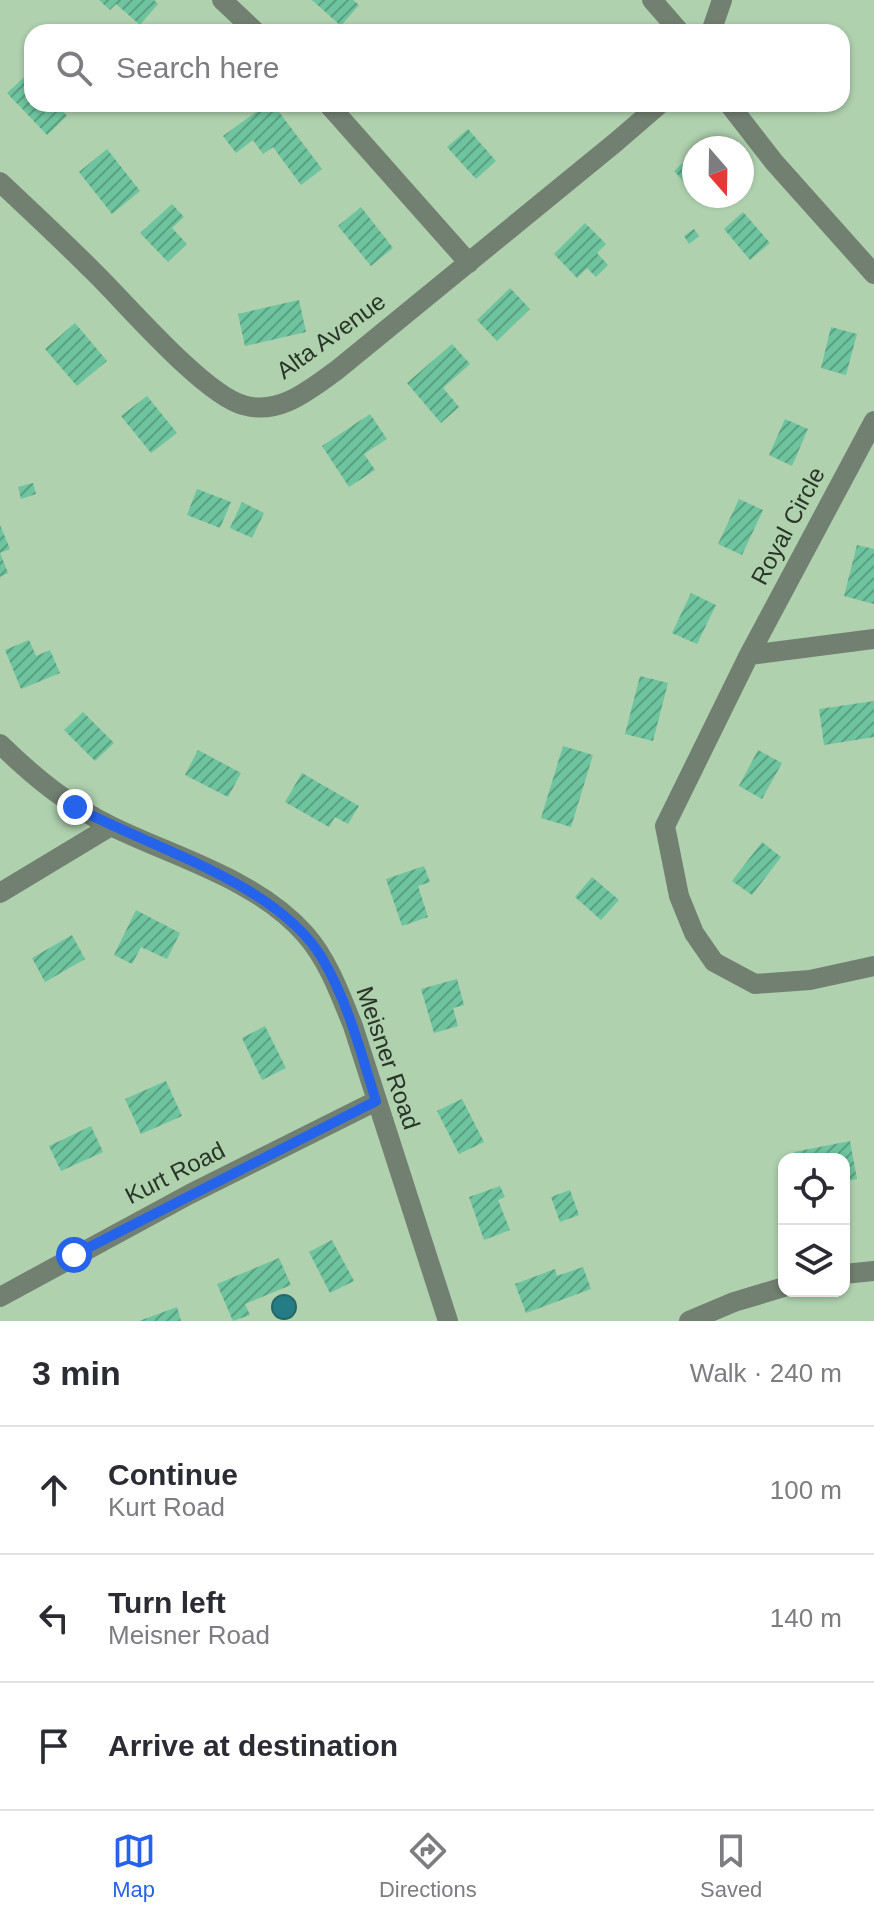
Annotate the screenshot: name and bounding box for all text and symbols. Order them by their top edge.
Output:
search box [24,24,850,112]
icon: search [52,46,96,90]
text: Search here [116,51,279,84]
north arrow [682,136,754,208]
street label: Alta Avenue [271,287,390,384]
street label: Royal Circle [745,462,830,589]
route end [57,789,93,825]
street label: Meisner Road [351,983,426,1133]
street label: Kurt Road [121,1136,229,1209]
map controls [778,1153,850,1297]
button: locate [778,1153,850,1225]
button: layers [778,1225,850,1297]
route start [56,1237,92,1273]
text: 3 min [32,1354,121,1392]
text: Walk · 240 m [690,1358,842,1388]
text: Continue [108,1458,238,1491]
icon: ahead [32,1468,76,1512]
text: 100 m [770,1475,842,1505]
text: Kurt Road [108,1492,225,1522]
text: Turn left [108,1586,226,1619]
icon: left [32,1596,76,1640]
text: 140 m [770,1603,842,1633]
text: Meisner Road [108,1620,270,1650]
icon: arrive [32,1724,76,1768]
text: Arrive at destination [108,1729,398,1762]
tab: Map [112,1829,156,1903]
tab: Directions [379,1829,477,1903]
tab: Saved [700,1829,762,1903]

